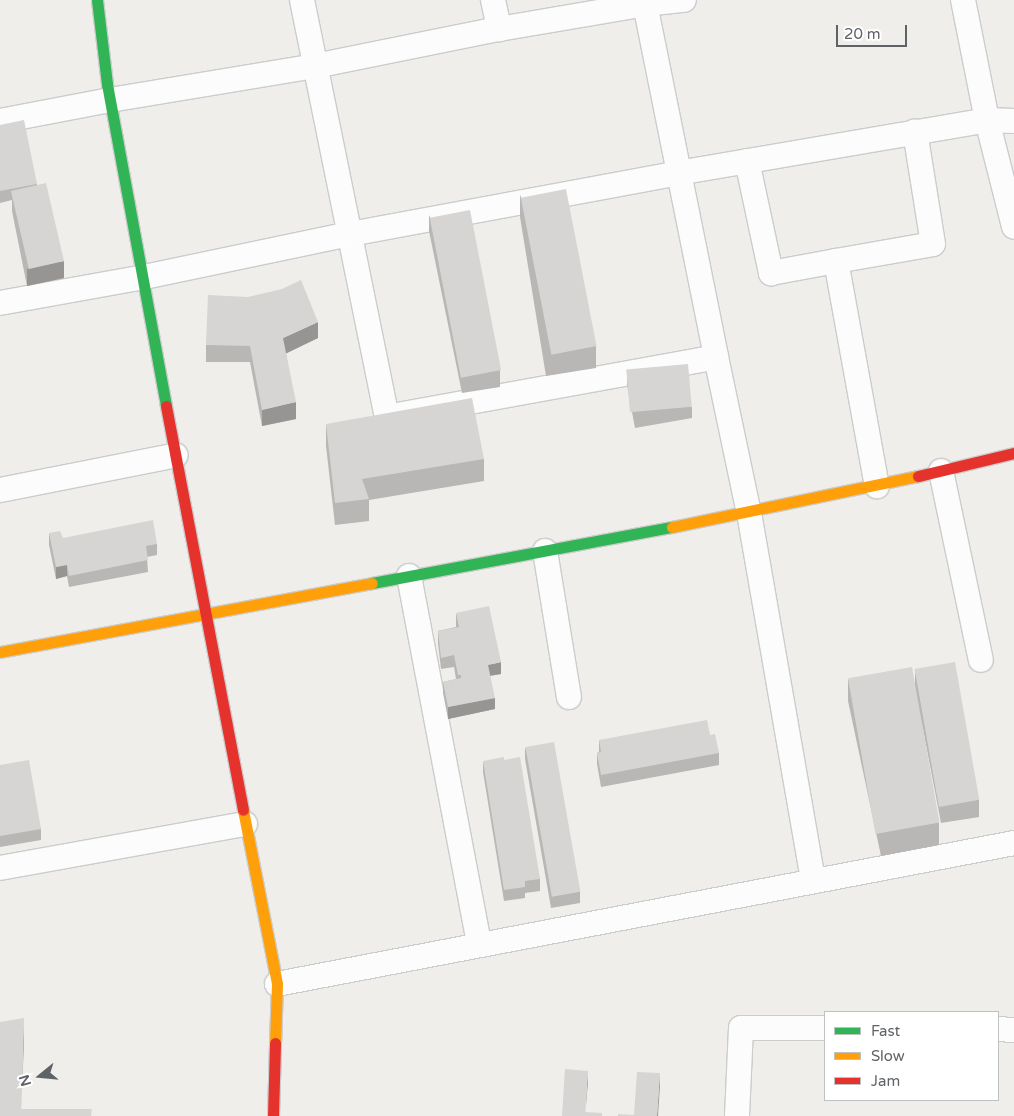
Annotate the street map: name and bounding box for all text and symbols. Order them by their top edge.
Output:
scale bar [839,15,910,47]
text: 20 m [844,25,881,43]
legend [824,1011,999,1101]
text: Fast [871,1022,900,1040]
text: Slow [871,1047,905,1065]
north arrow [15,1051,65,1101]
text: Jam [871,1072,900,1090]
text: N [15,1073,35,1088]

